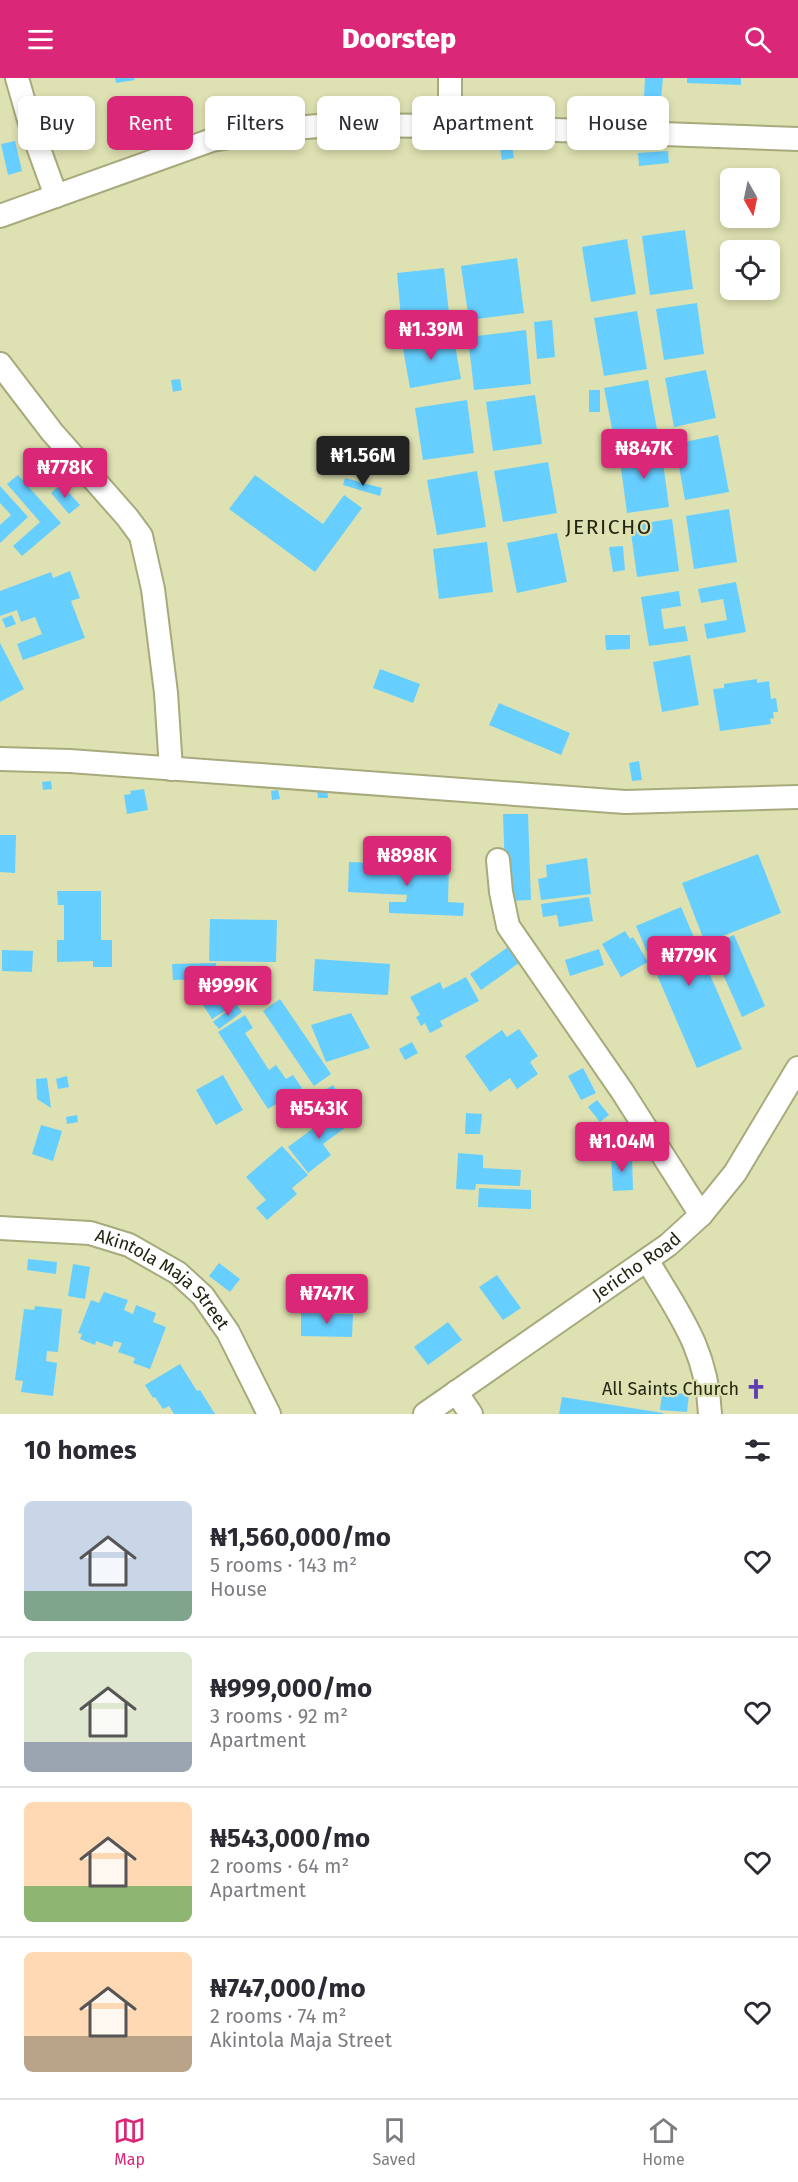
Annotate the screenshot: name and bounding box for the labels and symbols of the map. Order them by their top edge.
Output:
north arrow [720,168,780,228]
pin: ₦1.39M [382,310,480,361]
pin: ₦847K [602,429,686,480]
pin: ₦1.56M [314,436,412,487]
pin: ₦778K [23,448,107,499]
district label: JERICHO [565,514,653,540]
pin: ₦898K [365,836,449,887]
pin: ₦779K [647,936,731,987]
pin: ₦999K [186,966,270,1017]
pin: ₦543K [277,1089,361,1140]
pin: ₦1.04M [573,1122,671,1173]
street label: Akintola Maja Street [92,1224,234,1334]
street label: Jericho Road [588,1228,686,1305]
pin: ₦747K [285,1274,369,1325]
church icon: All Saints Church [744,1377,768,1401]
place label: All Saints Church [602,1378,739,1400]

